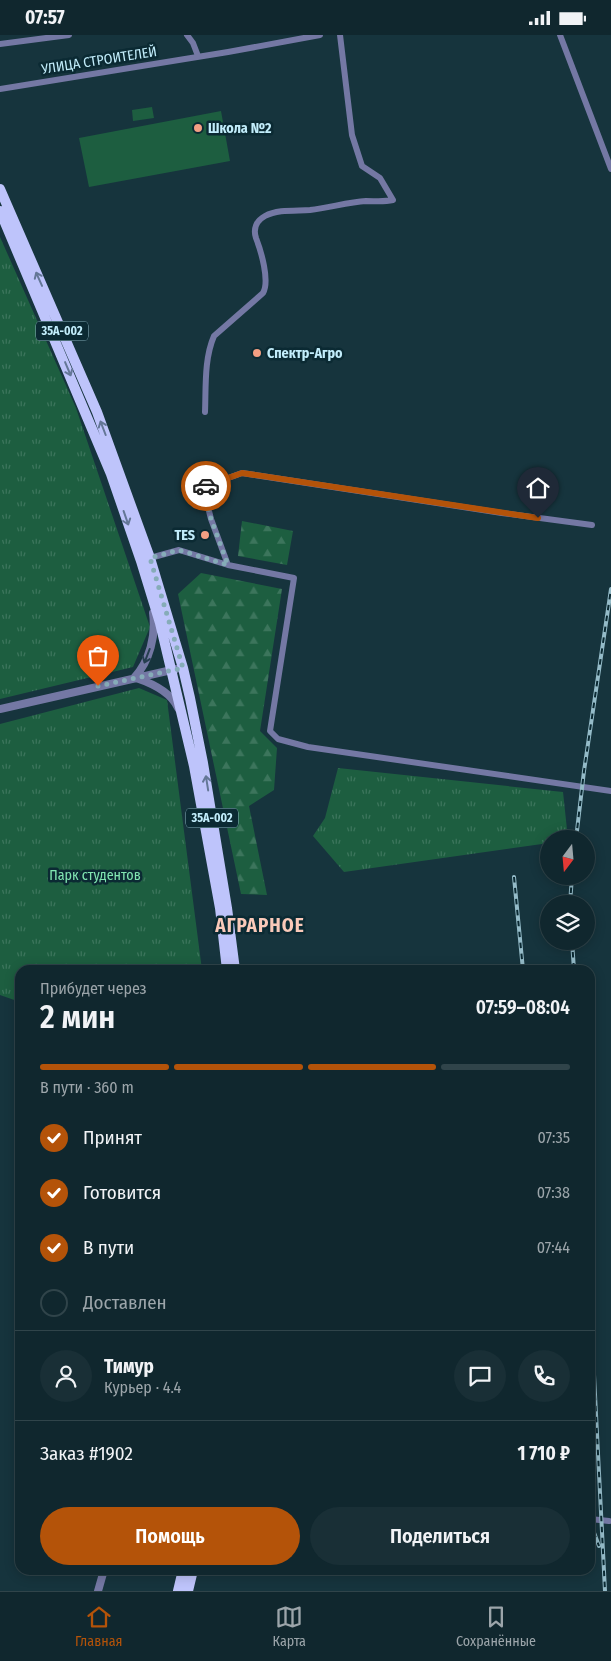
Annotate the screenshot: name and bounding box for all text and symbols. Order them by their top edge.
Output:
text: 07:57 [25,6,65,29]
street label: УЛИЦА СТРОИТЕЛЕЙ [39,43,158,78]
place label: Школа №2 [208,120,272,137]
marker: Школа №2 [192,122,204,134]
one-way arrow [34,272,44,287]
road number: 35А-002 [36,321,88,341]
place label: Спектр-Агро [267,345,343,362]
marker: Спектр-Агро [251,347,263,359]
one-way arrow [63,361,73,376]
one-way arrow [98,421,108,436]
courier [181,461,231,511]
pin [517,467,559,518]
icon: car [192,472,220,500]
icon: home [524,474,552,502]
one-way arrow [122,510,131,525]
place label: TES [174,527,195,544]
marker: TES [199,529,211,541]
pin [77,635,119,686]
icon: bag [84,642,112,670]
one-way arrow [142,648,151,663]
one-way arrow [201,776,211,792]
road number: 35А-002 [186,809,238,827]
north arrow [540,830,595,885]
map controls [540,830,595,950]
park label: Парк студентов [49,867,141,884]
button: layers [540,895,595,950]
district label: АГРАРНОЕ [214,914,305,937]
text: Прибудет через [40,979,147,998]
text: 07:59–08:04 [476,996,570,1019]
text: 2 мин [40,998,115,1036]
text: В пути · 360 m [40,1078,134,1097]
icon: check [40,1124,68,1152]
text: Принят [83,1126,142,1149]
text: 07:35 [537,1128,570,1147]
icon: check [40,1179,68,1207]
text: Готовится [83,1181,161,1204]
text: 07:38 [537,1183,570,1202]
icon: check [40,1234,68,1262]
text: В пути [83,1236,134,1259]
text: 07:44 [537,1238,570,1257]
text: Доставлен [83,1291,167,1314]
button: person [40,1350,92,1402]
button: chat [454,1350,506,1402]
button: phone [518,1350,570,1402]
text: Тимур [104,1355,154,1378]
text: Курьер · 4.4 [104,1378,181,1397]
text: Заказ #1902 [40,1442,133,1465]
text: 1 710 ₽ [517,1442,570,1465]
button: Помощь [40,1507,300,1565]
button: Поделиться [310,1507,570,1565]
tab: Главная [75,1603,122,1650]
tab: Карта [273,1603,306,1650]
tab: Сохранённые [456,1603,536,1650]

